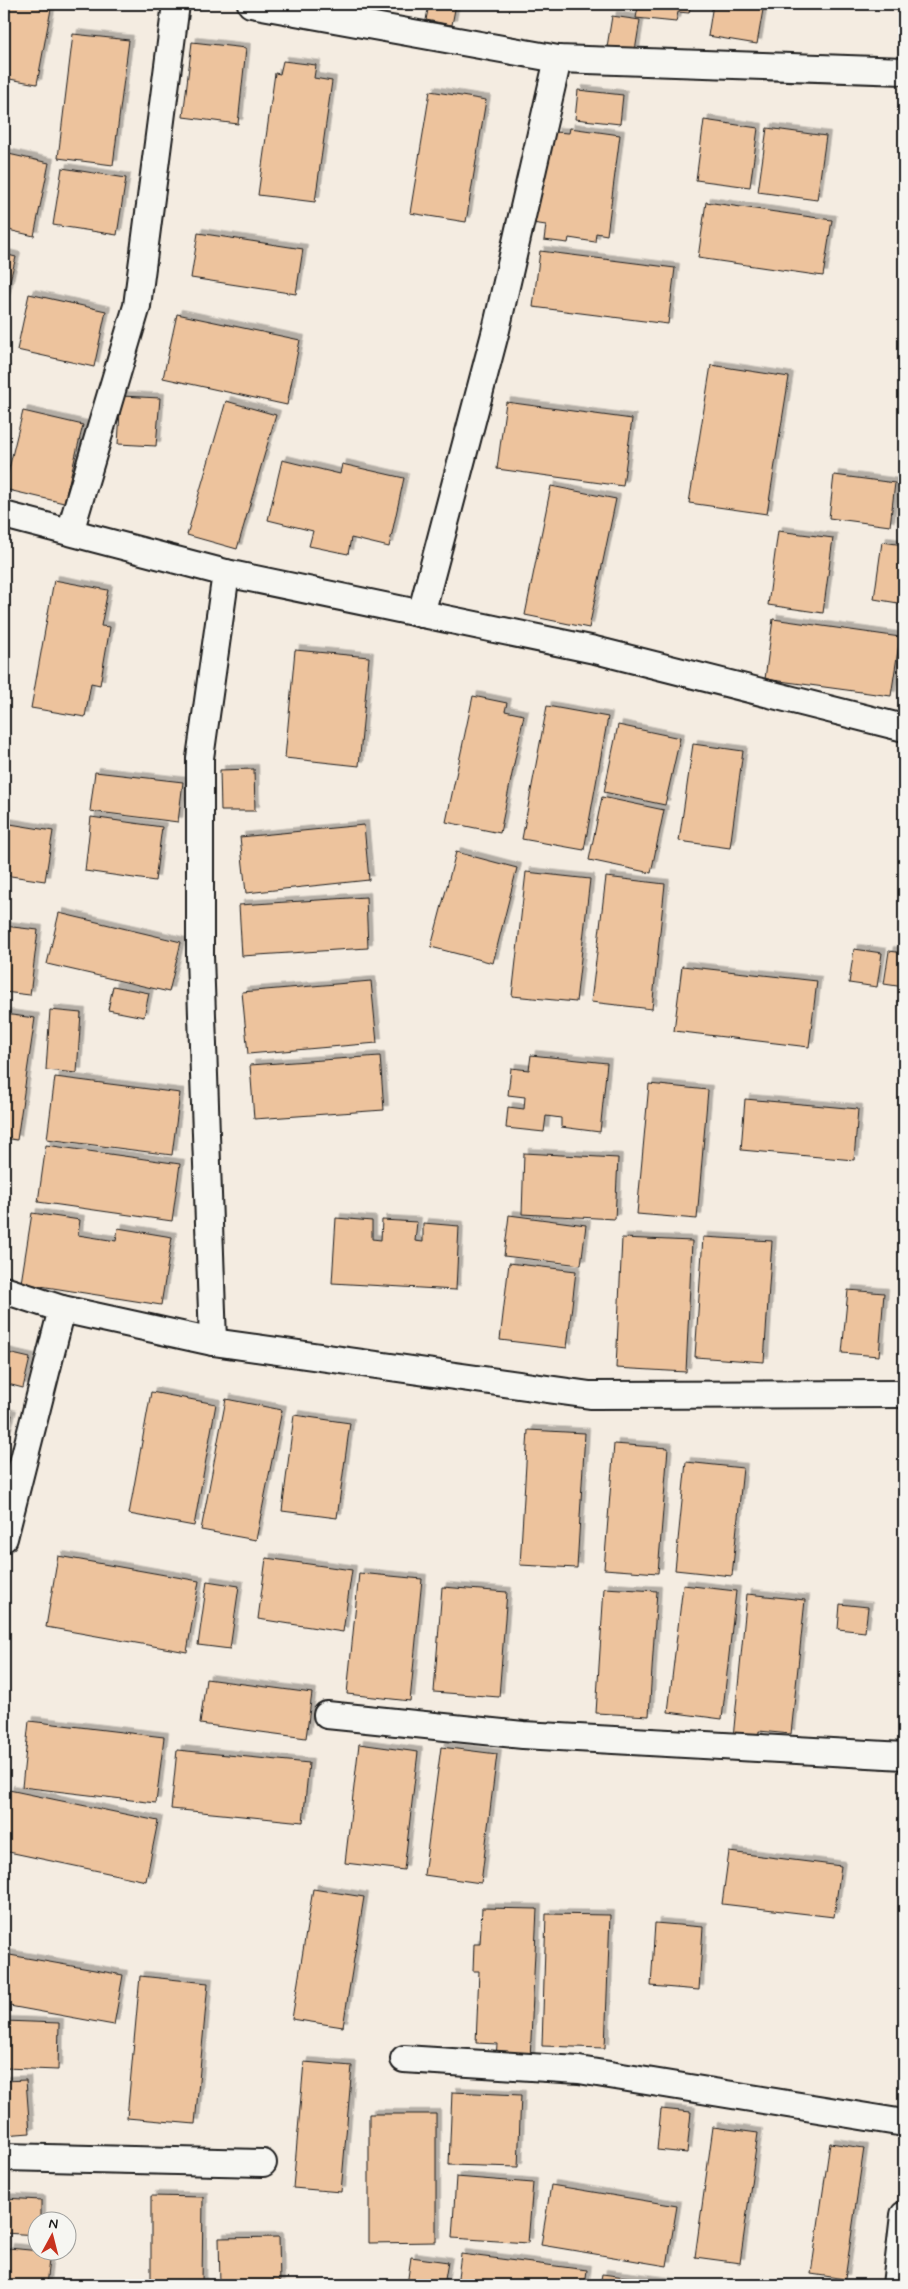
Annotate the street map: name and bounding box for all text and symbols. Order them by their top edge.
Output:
north arrow [28,2212,78,2262]
text: N [48,2215,59,2234]

